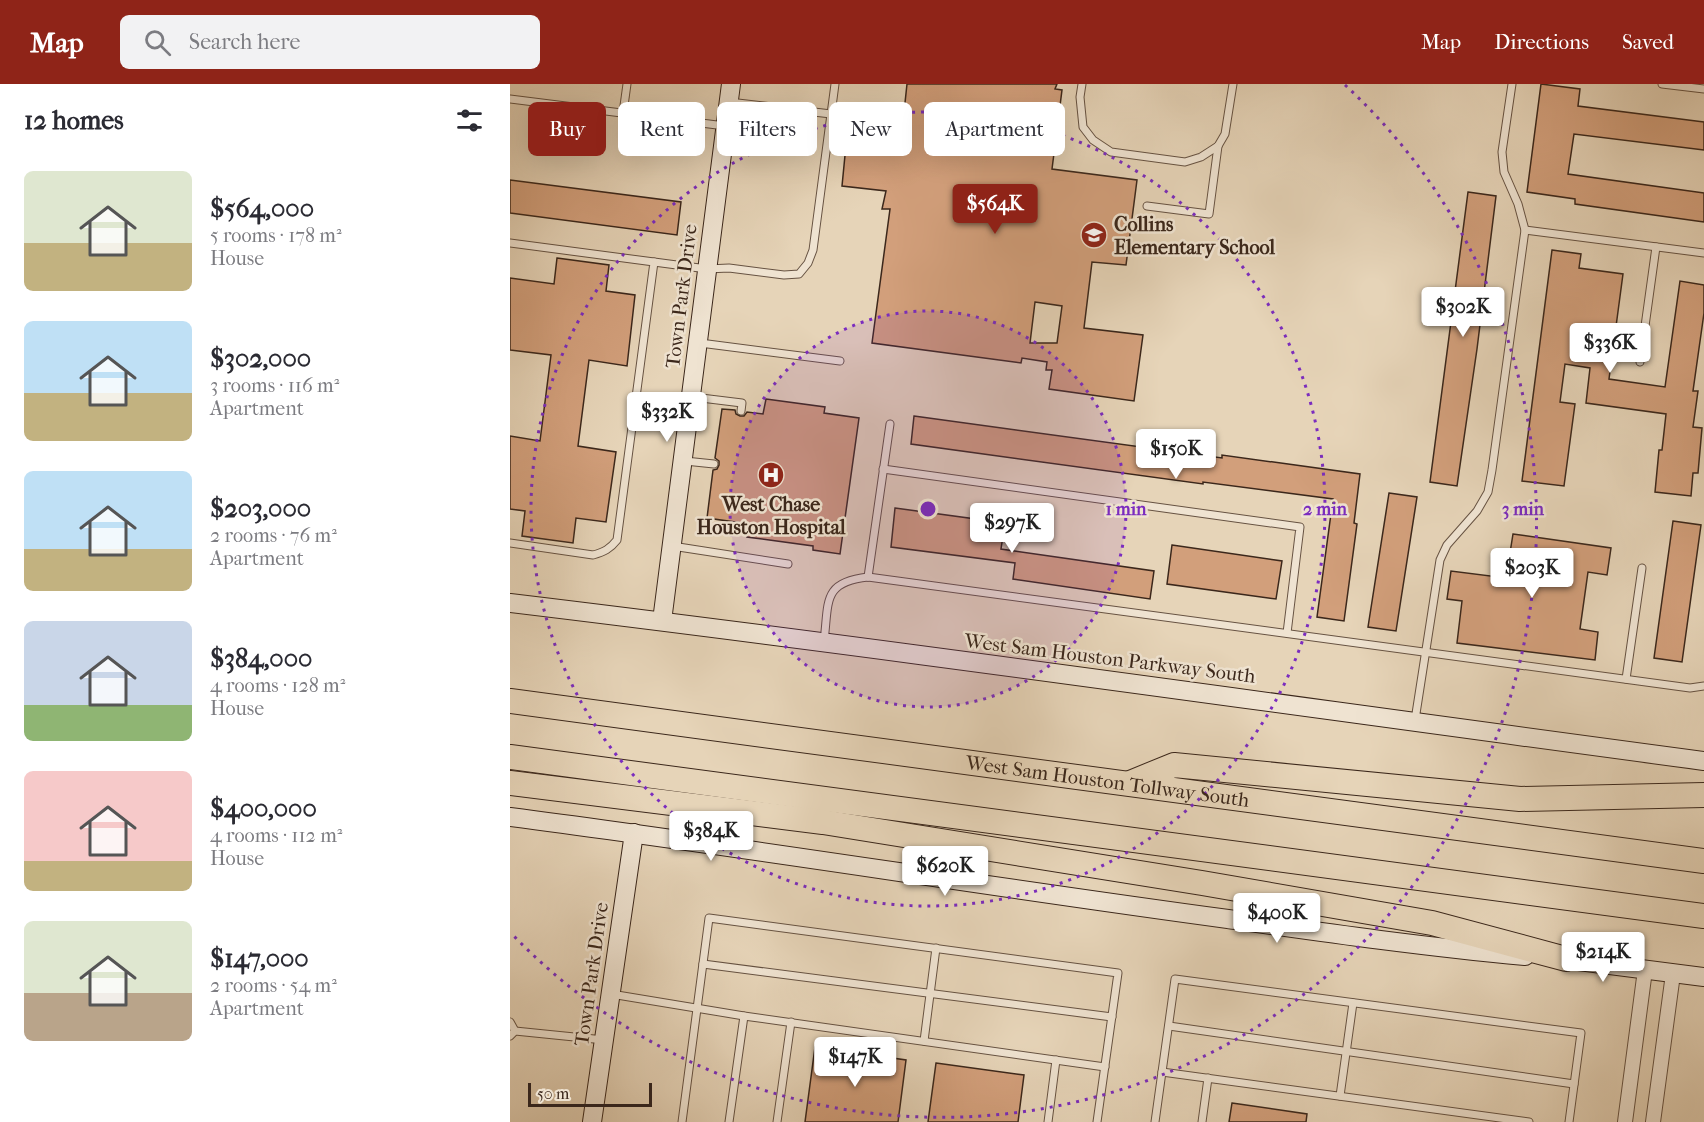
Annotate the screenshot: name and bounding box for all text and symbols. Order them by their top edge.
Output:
search box [120,15,540,69]
text: Map [30,26,84,59]
icon: search [141,26,174,59]
text: Search here [189,29,300,55]
text: Map [1421,30,1461,54]
text: Directions [1494,30,1589,54]
text: Saved [1622,30,1674,54]
chip: Buy [528,102,606,156]
chip: Rent [618,102,705,156]
chip: Filters [717,102,817,156]
chip: New [829,102,912,156]
chip: Apartment [924,102,1065,156]
icon: filters [453,104,486,137]
text: 12 homes [24,105,124,136]
pin: $564K [953,184,1037,235]
text: $564K [967,192,1023,215]
text: $564,000 [210,193,314,224]
icon: home [72,195,144,267]
place label: Collins Elementary School [1114,213,1276,259]
school or university icon: Collins Elementary School [1079,220,1109,250]
street label: Town Park Drive [661,223,702,369]
text: 5 rooms · 178 m² [210,224,342,247]
text: House [210,247,264,270]
pin: $302K [1421,287,1505,338]
text: $302K [1435,295,1491,318]
pin: $336K [1568,323,1652,374]
text: $336K [1584,331,1636,354]
text: $302,000 [210,343,311,374]
icon: home [72,345,144,417]
text: 3 rooms · 116 m² [210,374,339,397]
pin: $332K [625,392,709,443]
text: Apartment [210,397,304,420]
text: $332K [641,400,693,423]
pin: $150K [1134,429,1218,480]
text: $150K [1150,437,1202,460]
hospital icon: West Chase Houston Hospital [756,460,786,490]
text: $203,000 [210,493,311,524]
place label: West Chase Houston Hospital [697,493,846,539]
icon: home [72,495,144,567]
centre of rings [918,499,938,519]
text: 1 min [1105,499,1147,520]
text: 2 min [1303,499,1347,520]
text: 3 min [1502,499,1545,520]
pin: $297K [970,503,1054,554]
text: $297K [984,511,1040,534]
text: 2 rooms · 76 m² [210,524,337,547]
text: Apartment [210,547,304,570]
pin: $203K [1490,548,1574,599]
text: $203K [1504,556,1560,579]
street label: West Sam Houston Parkway South [962,629,1258,688]
text: $384,000 [210,643,312,674]
icon: home [72,645,144,717]
text: 4 rooms · 128 m² [210,674,345,697]
text: House [210,697,264,720]
street label: West Sam Houston Tollway South [963,751,1252,812]
text: $400,000 [210,793,317,824]
icon: home [72,795,144,867]
pin: $384K [669,811,753,862]
text: $384K [683,819,739,842]
text: 4 rooms · 112 m² [210,824,342,847]
pin: $620K [903,846,987,897]
text: House [210,847,264,870]
text: $620K [916,854,974,877]
pin: $400K [1235,893,1319,944]
street label: Town Park Drive [570,901,613,1047]
text: $400K [1247,901,1307,924]
pin: $214K [1561,932,1645,983]
text: $214K [1576,940,1630,963]
text: $147,000 [210,943,309,974]
icon: home [72,945,144,1017]
text: 2 rooms · 54 m² [210,974,337,997]
text: Apartment [210,997,304,1020]
pin: $147K [813,1037,897,1088]
text: $147K [828,1045,882,1068]
scale bar [528,1080,652,1108]
text: 50 m [537,1084,569,1103]

